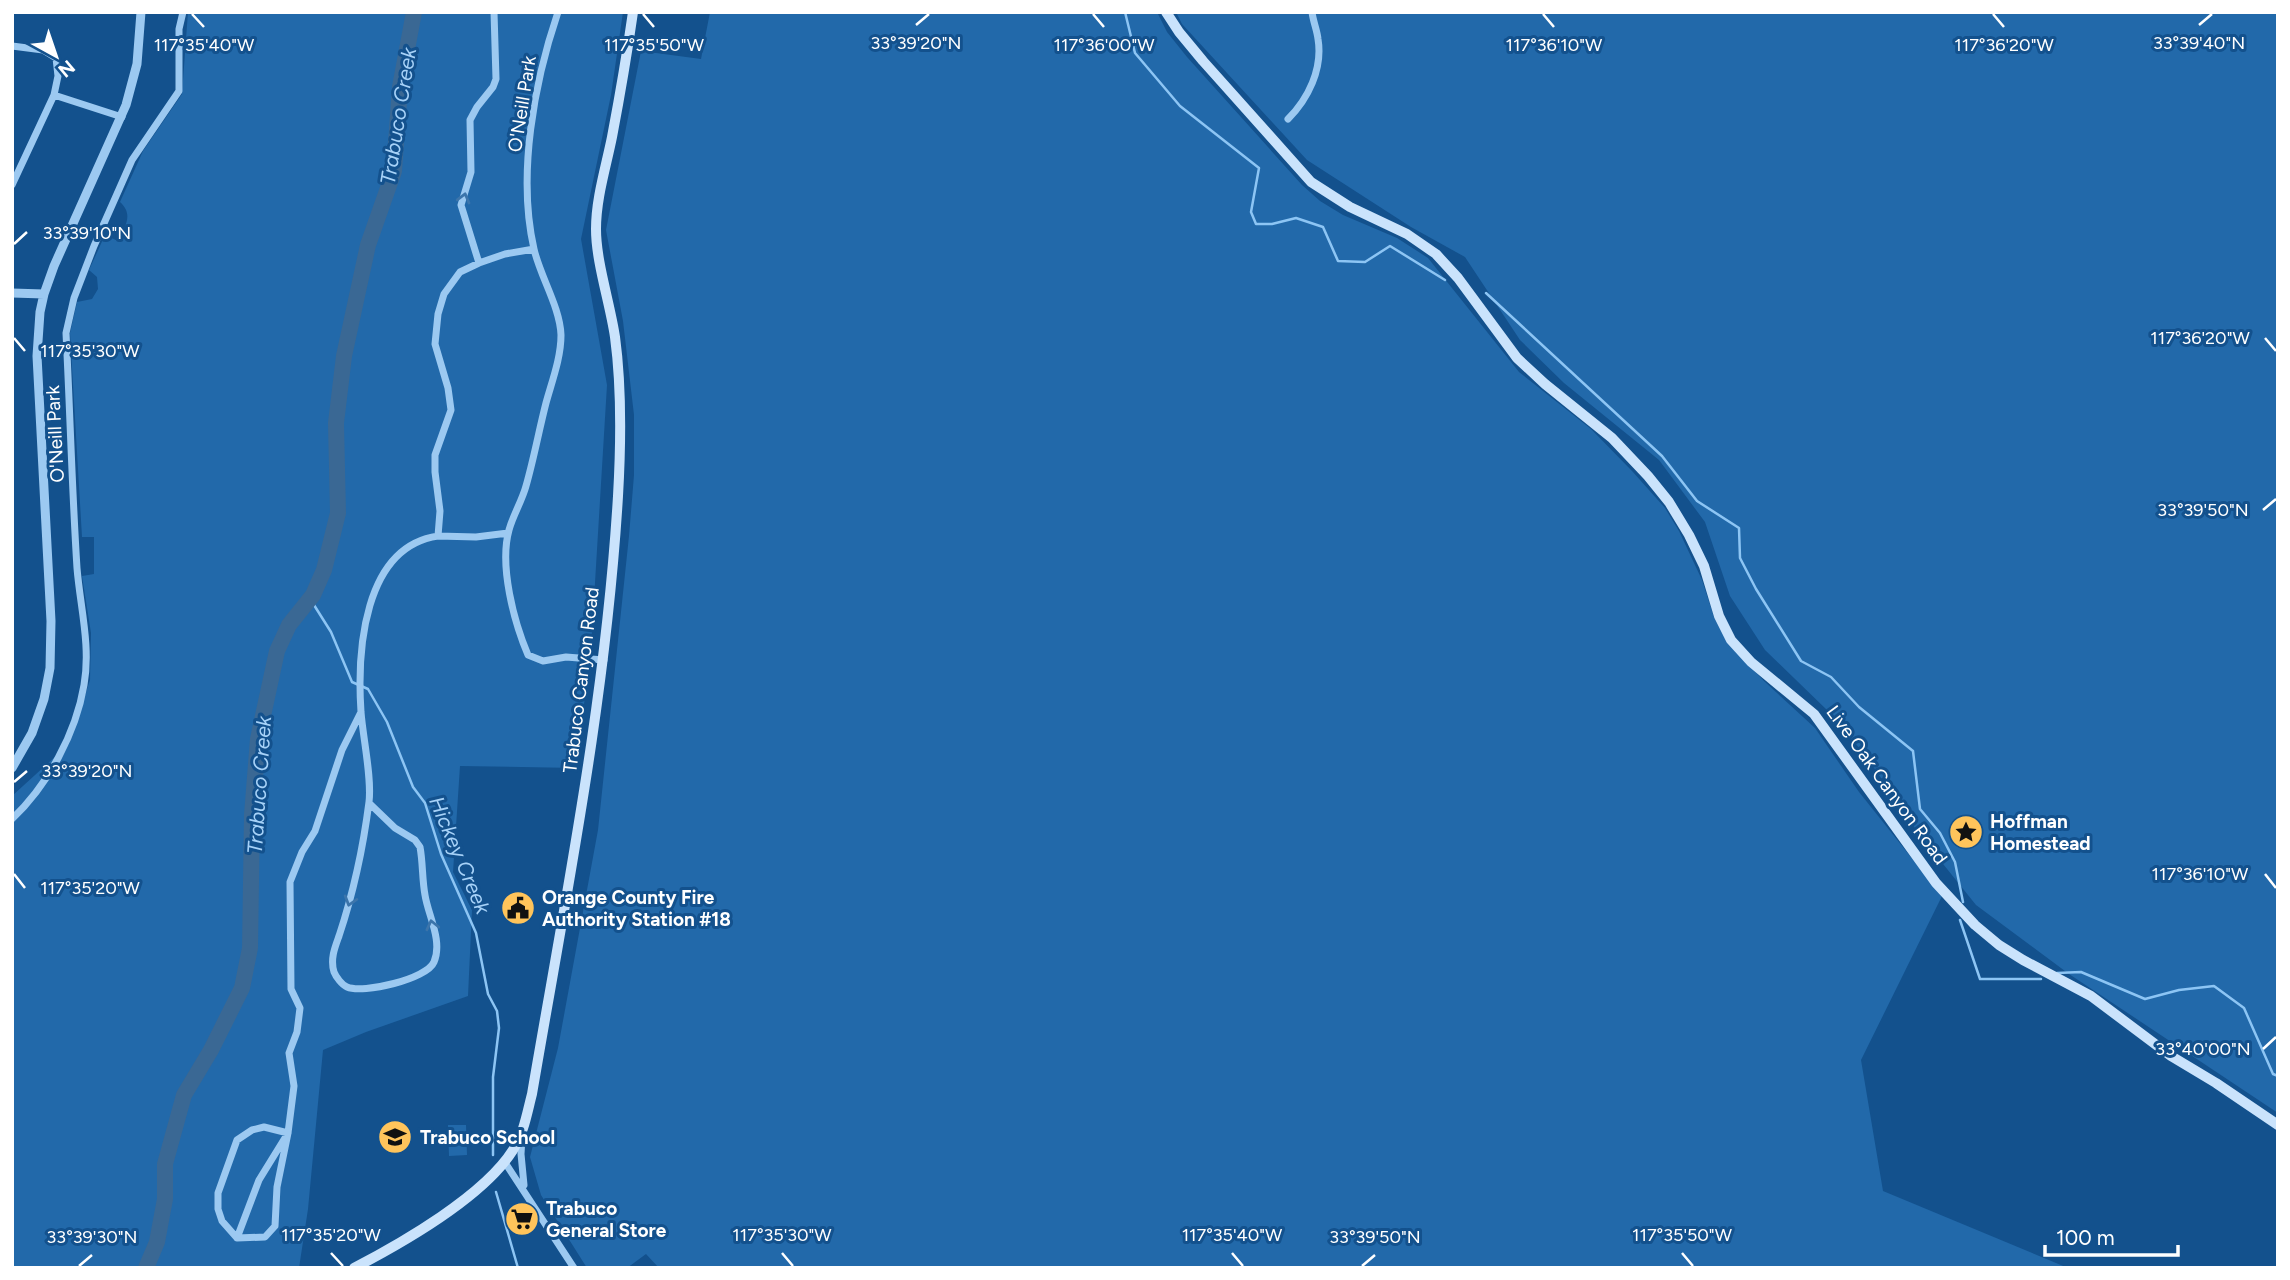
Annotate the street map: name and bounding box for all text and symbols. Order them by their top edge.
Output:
north arrow [21,21,91,91]
text: 33°39'20"N [870,32,962,54]
text: 33°39'40"N [2153,32,2245,54]
text: 117°35'40"W [154,34,255,56]
text: 117°35'50"W [604,34,705,56]
text: 117°36'00"W [1054,34,1155,56]
text: 117°36'10"W [1506,34,1603,56]
text: 117°36'20"W [1954,34,2054,56]
water label: Trabuco Creek [375,45,421,186]
street label: O'Neill Park [503,53,541,154]
text: N [54,55,80,82]
one-way arrow [456,192,470,204]
text: 33°39'10"N [43,222,131,244]
text: 117°36'20"W [2150,327,2250,349]
text: 117°35'30"W [40,340,140,362]
street label: O'Neill Park [41,384,69,483]
text: 33°39'50"N [2157,499,2249,521]
street label: Trabuco Canyon Road [558,586,604,774]
street label: Live Oak Canyon Road [1822,701,1952,869]
water label: Trabuco Creek [242,714,276,855]
text: 33°39'20"N [41,760,133,782]
water label: Hickey Creek [424,792,496,918]
place label: Hoffman Homestead [1990,810,2091,855]
place icon: Hoffman Homestead [1947,813,1985,851]
text: 117°36'10"W [2152,863,2249,885]
text: 117°35'20"W [40,877,140,899]
place label: Orange County Fire Authority Station #18 [542,886,731,931]
public building icon: Orange County Fire Authority Station #18 [499,889,537,927]
one-way arrow [344,894,359,906]
one-way arrow [426,919,441,931]
text: 33°40'00"N [2155,1038,2251,1060]
school or university icon: Trabuco School [376,1118,414,1156]
place label: Trabuco School [420,1126,555,1149]
place label: Trabuco General Store [546,1197,667,1242]
supermarket icon: Trabuco General Store [503,1200,541,1238]
scale bar [2045,1214,2178,1258]
text: 117°35'20"W [281,1224,381,1246]
text: 117°35'30"W [732,1224,832,1246]
text: 117°35'40"W [1182,1224,1283,1246]
text: 117°35'50"W [1632,1224,1733,1246]
text: 100 m [2056,1225,2115,1250]
text: 33°39'30"N [47,1226,137,1248]
text: 33°39'50"N [1329,1226,1421,1248]

